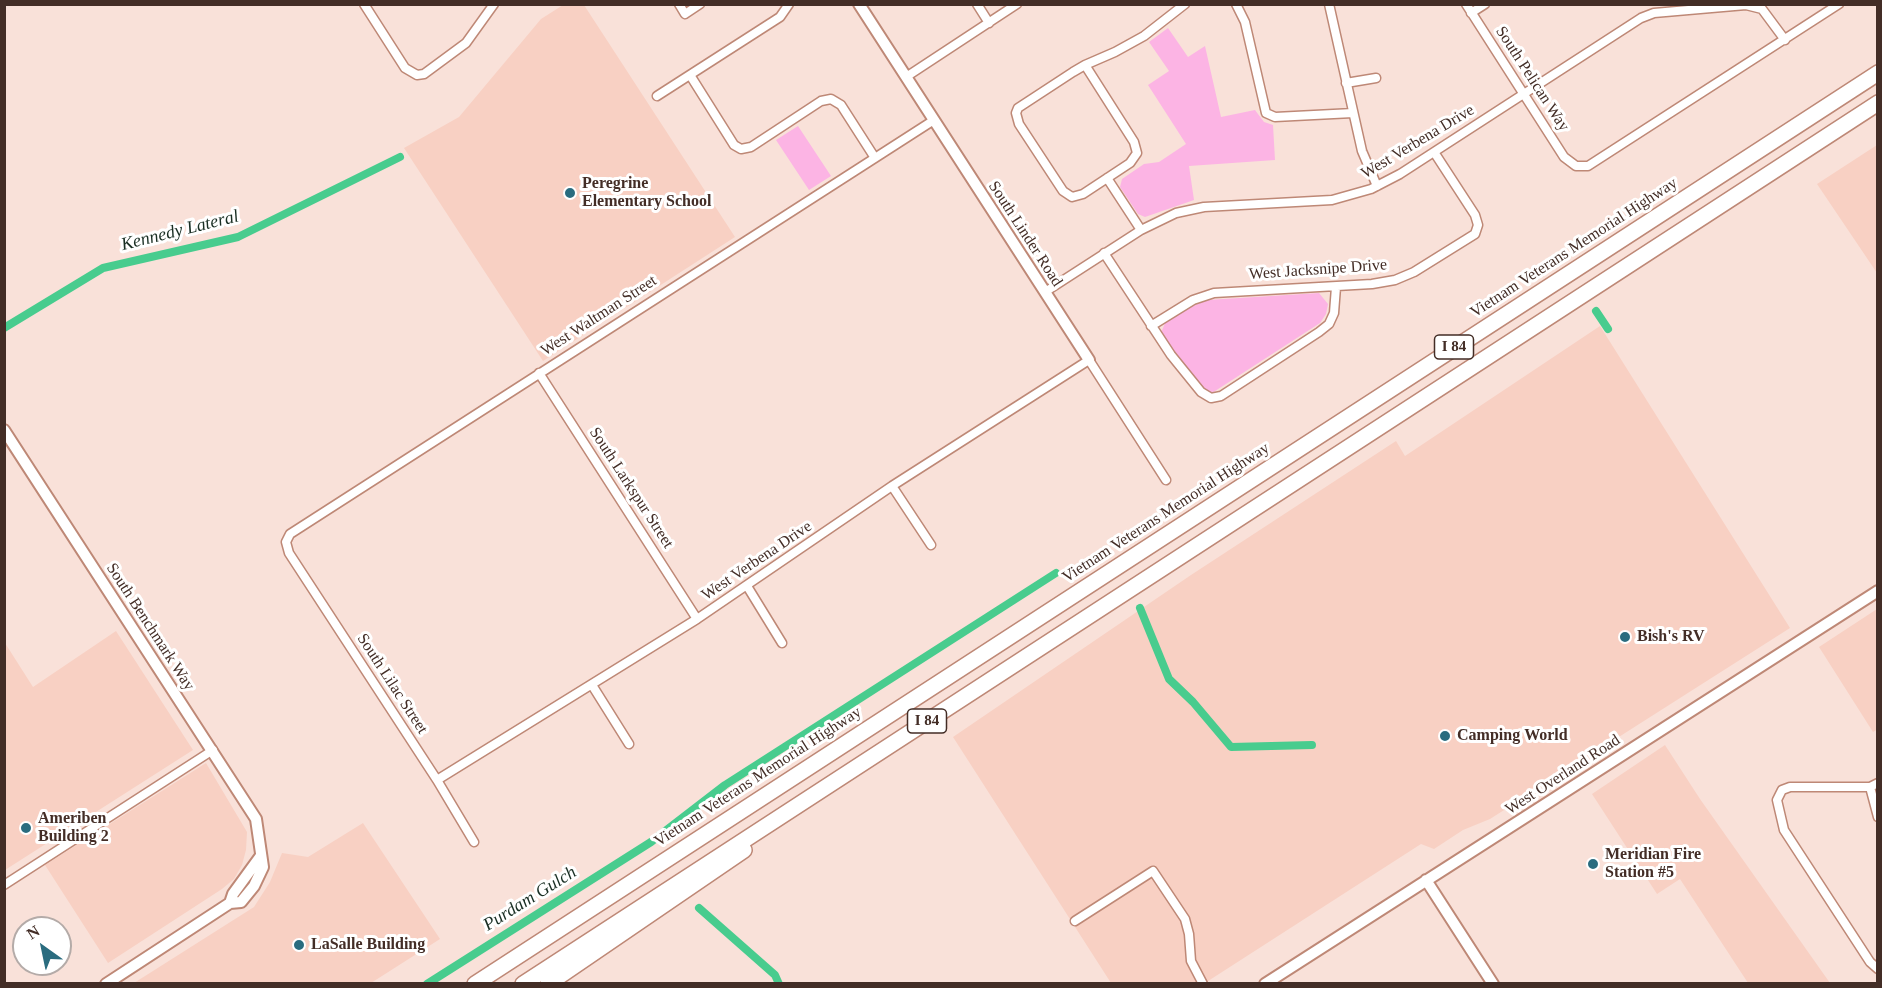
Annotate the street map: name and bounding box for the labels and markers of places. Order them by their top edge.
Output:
place label: Peregrine Elementary School [582,174,711,212]
marker: Peregrine Elementary School [563,186,577,200]
place label: Bish's RV [1637,627,1704,647]
marker: Bish's RV [1618,630,1632,644]
place label: Camping World [1457,726,1568,746]
marker: Camping World [1438,729,1452,743]
place label: Ameriben Building 2 [38,809,109,847]
marker: Ameriben Building 2 [19,821,33,835]
place label: Meridian Fire Station #5 [1605,845,1701,883]
marker: Meridian Fire Station #5 [1586,857,1600,871]
place label: LaSalle Building [311,935,425,955]
marker: LaSalle Building [292,938,306,952]

